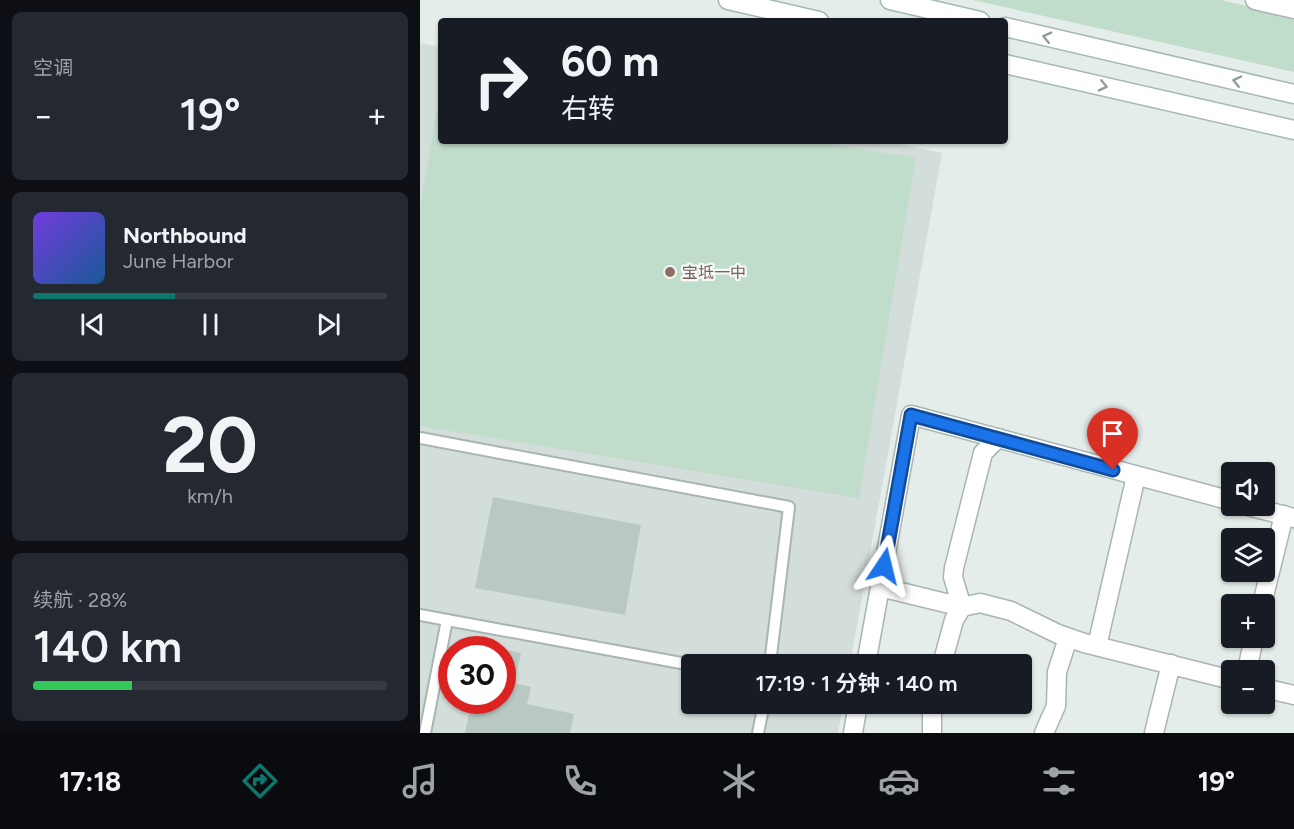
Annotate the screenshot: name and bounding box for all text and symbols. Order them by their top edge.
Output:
one-way arrow [1042,31,1052,44]
text: 60 m [561,36,659,87]
icon: right [462,42,540,120]
text: 空调 [33,56,73,80]
one-way arrow [1232,75,1242,88]
one-way arrow [1098,79,1108,92]
text: 19° [179,87,241,141]
text: 右转 [561,92,615,125]
text: − [33,96,54,135]
text: + [366,96,387,135]
text: Northbound [123,222,247,249]
text: June Harbor [123,249,234,273]
place label: 宝坻一中 [682,263,746,282]
marker: 宝坻一中 [663,265,677,279]
icon: previous [76,308,109,341]
icon: pause [194,308,227,341]
icon: next [312,308,345,341]
text: 20 [162,398,258,492]
pin [1087,408,1138,470]
icon: arrive [1096,417,1129,450]
map controls [1221,462,1275,714]
button: sound [1221,462,1275,516]
text: km/h [187,484,233,508]
button: layers [1221,528,1275,582]
position arrow [852,534,916,598]
text: 续航 · 28% [33,588,127,612]
button: + [1221,594,1275,648]
text: 140 km [33,619,182,673]
speed limit sign: 30 [438,636,516,714]
button: − [1221,660,1275,714]
text: 17:19 · 1 分钟 · 140 m [756,670,957,697]
icon: directions [239,760,281,802]
icon: music [399,760,441,802]
icon: phone [559,760,601,802]
icon: climate [718,760,760,802]
icon: car [878,760,920,802]
icon: filters [1038,760,1080,802]
text: 17:18 [59,765,121,798]
text: 19° [1198,765,1235,798]

